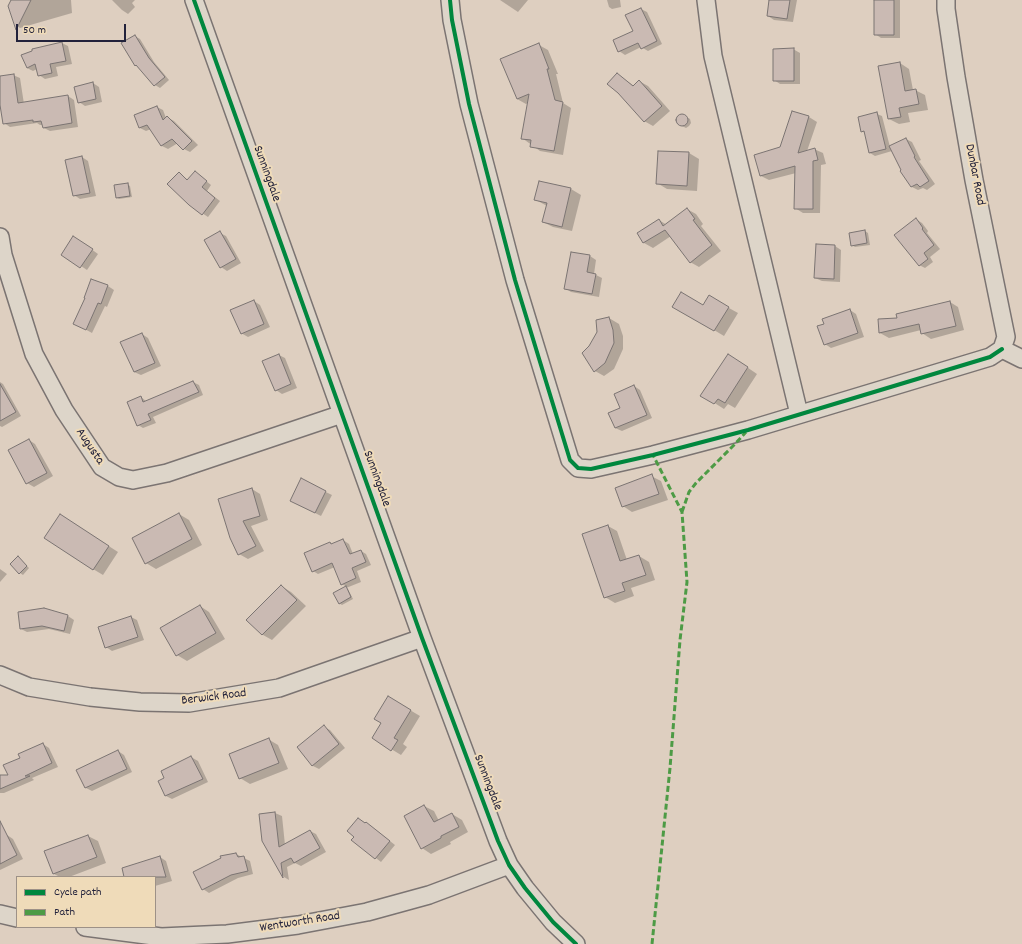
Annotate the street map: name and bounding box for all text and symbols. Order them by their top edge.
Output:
scale bar [18,16,128,42]
text: 50 m [23,22,46,39]
street label: Dunbar Road [960,143,988,207]
street label: Sunningdale [249,144,283,204]
street label: Augusta [71,426,107,468]
street label: Sunningdale [359,449,393,509]
street label: Berwick Road [181,686,247,710]
street label: Sunningdale [469,753,505,813]
legend [16,876,156,928]
text: Cycle path [54,884,102,901]
text: Path [54,904,75,921]
street label: Wentworth Road [259,909,341,937]

